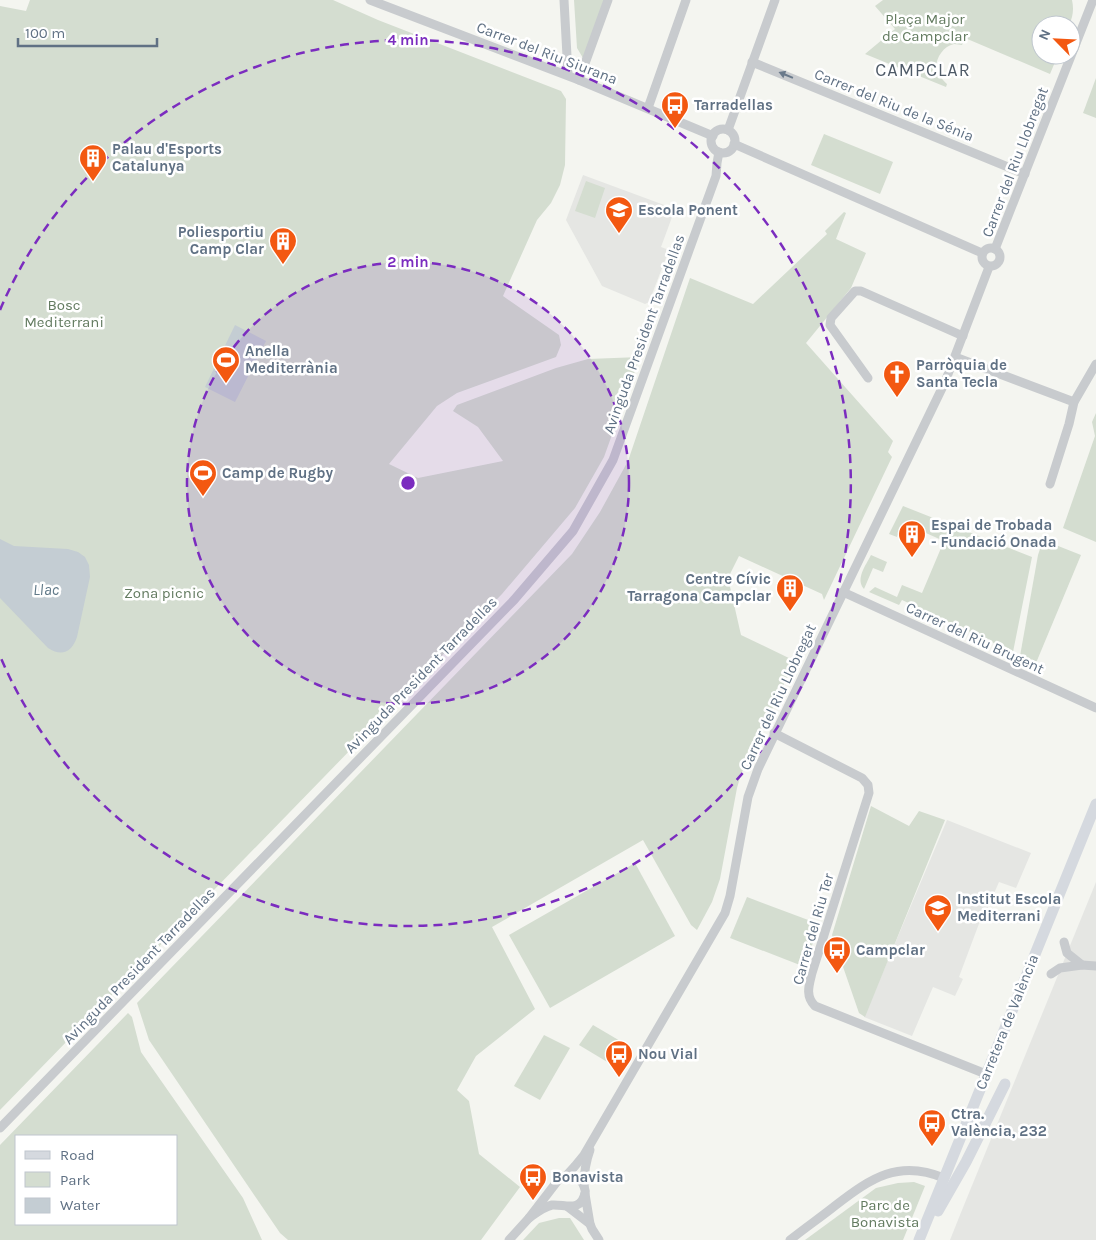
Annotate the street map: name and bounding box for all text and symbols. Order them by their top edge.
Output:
park label: Plaça Major de Campclar [882,10,969,45]
scale bar [18,15,156,47]
north arrow [1031,15,1081,65]
street label: Carrer del Riu Siurana [474,18,620,88]
text: 100 m [25,24,65,42]
text: N [1035,27,1054,43]
text: 4 min [387,31,429,49]
district label: CAMPCLAR [875,59,971,81]
street label: Carrer del Riu de la Sénia [812,65,976,145]
one-way arrow [779,71,793,79]
street label: Carrer del Riu Llobregat [978,84,1052,240]
bus stop icon: Tarradellas [660,90,690,129]
place label: Tarradellas [694,96,773,114]
place label: Palau d'Esports Catalunya [112,140,222,175]
building icon: Palau d'Esports Catalunya [78,143,108,182]
school or university icon: Escola Ponent [604,195,634,234]
place label: Escola Ponent [638,201,738,219]
place label: Poliesportiu Camp Clar [178,223,264,258]
building icon: Poliesportiu Camp Clar [268,226,298,265]
street label: Avinguda President Tarradellas [599,232,689,436]
text: 2 min [387,253,429,271]
park label: Bosc Mediterrani [24,296,104,331]
place label: Anella Mediterrània [245,342,338,377]
sports icon: Anella Mediterrània [211,345,241,384]
place label: Parròquia de Santa Tecla [916,356,1007,391]
church icon: Parròquia de Santa Tecla [882,359,912,398]
sports icon: Camp de Rugby [188,458,218,497]
place label: Camp de Rugby [222,464,333,482]
centre of rings [399,474,417,492]
place label: Espai de Trobada - Fundació Onada [931,516,1056,551]
building icon: Espai de Trobada - Fundació Onada [897,519,927,558]
place label: Centre Cívic Tarragona Campclar [627,570,771,605]
building icon: Centre Cívic Tarragona Campclar [775,573,805,612]
water label: Llac [33,580,60,599]
park label: Zona picnic [124,584,204,602]
street label: Avinguda President Tarradellas [341,593,501,757]
street label: Carrer del Riu Brugent [903,598,1047,678]
street label: Carrer del Riu Llobregat [736,621,820,773]
street label: Carrer del Riu Ter [788,871,838,987]
street label: Avinguda President Tarradellas [59,884,219,1048]
place label: Institut Escola Mediterrani [957,890,1061,925]
school or university icon: Institut Escola Mediterrani [923,893,953,932]
bus stop icon: Campclar [822,935,852,974]
place label: Campclar [856,941,925,959]
street label: Carretera de València [972,952,1042,1092]
bus stop icon: Nou Vial [604,1039,634,1078]
place label: Nou Vial [638,1045,698,1063]
place label: Ctra. València, 232 [951,1105,1047,1140]
bus stop icon: Ctra. València, 232 [917,1108,947,1147]
legend [15,1135,178,1225]
text: Road [60,1146,95,1164]
bus stop icon: Bonavista [518,1162,548,1201]
place label: Bonavista [552,1168,624,1186]
text: Park [60,1171,90,1189]
text: Water [60,1196,101,1214]
park label: Parc de Bonavista [851,1196,919,1231]

